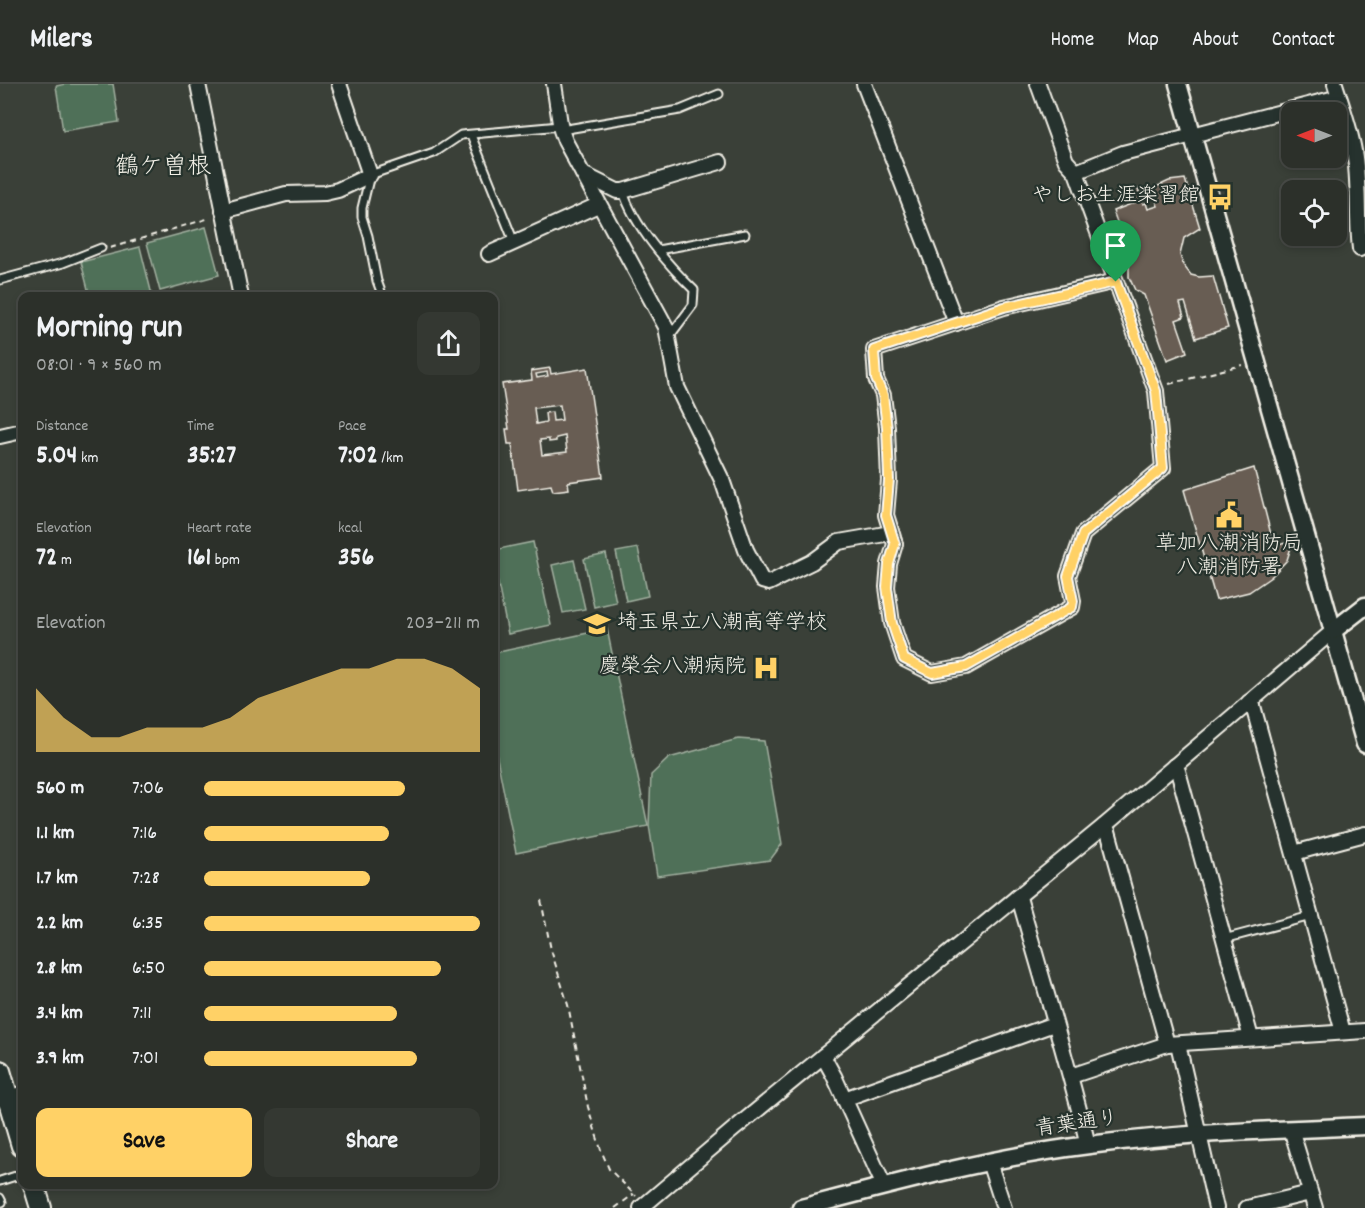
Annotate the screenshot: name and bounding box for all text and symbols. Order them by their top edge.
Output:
text: Milers [30,21,93,61]
text: Home [1050,26,1094,56]
text: Map [1127,26,1159,56]
text: About [1192,26,1239,56]
text: Contact [1272,26,1335,56]
north arrow [1281,102,1347,168]
map controls [1281,102,1347,246]
district label: 鶴ケ曽根 [115,151,211,185]
button: locate [1281,180,1347,246]
place label: やしお生涯楽習館 [1032,182,1200,212]
bus stop icon: やしお生涯楽習館 [1205,182,1235,212]
pin [1090,220,1141,282]
icon: arrive [1099,229,1132,262]
text: Morning run [36,306,183,353]
button: share [417,312,480,375]
text: 08:01 · 9 × 560 m [36,352,162,380]
text: Distance [36,415,88,438]
text: Time [187,415,214,438]
text: Pace [338,415,366,438]
text: 5.04 [36,438,77,475]
text: 35:27 [187,438,236,475]
text: 7:02 [338,438,378,475]
text: km [77,447,99,470]
text: /km [378,447,404,470]
public building icon: 草加八潮消防局 八潮消防署 [1214,500,1244,530]
text: Elevation [36,517,92,540]
text: Heart rate [187,517,252,540]
text: kcal [338,517,362,540]
place label: 草加八潮消防局 八潮消防署 [1156,530,1303,584]
text: 72 [36,540,57,577]
text: 161 [187,540,211,577]
text: 356 [338,540,374,577]
text: m [57,549,72,572]
text: bpm [211,549,240,572]
school or university icon: 埼玉県立八潮高等学校 [582,609,612,639]
place label: 埼玉県立八潮高等学校 [617,609,827,639]
text: Elevation [36,610,106,638]
text: 203–211 m [406,610,480,638]
place label: 慶榮会八潮病院 [599,653,746,683]
hospital icon: 慶榮会八潮病院 [751,653,781,683]
text: 560 m [36,775,84,803]
text: 7:06 [132,775,164,803]
text: 1.1 km [36,820,75,848]
text: 7:16 [132,820,157,848]
text: 1.7 km [36,865,78,893]
text: 7:28 [132,865,160,893]
text: 2.2 km [36,910,83,938]
text: 6:35 [132,910,163,938]
text: 2.8 km [36,955,83,983]
text: 6:50 [132,955,165,983]
text: 3.4 km [36,1000,83,1028]
text: 7:11 [132,1000,152,1028]
text: 3.9 km [36,1045,84,1073]
text: 7:01 [132,1045,158,1073]
street label: 青葉通り [1033,1104,1121,1146]
button: Save [36,1108,252,1177]
button: Share [264,1108,480,1177]

